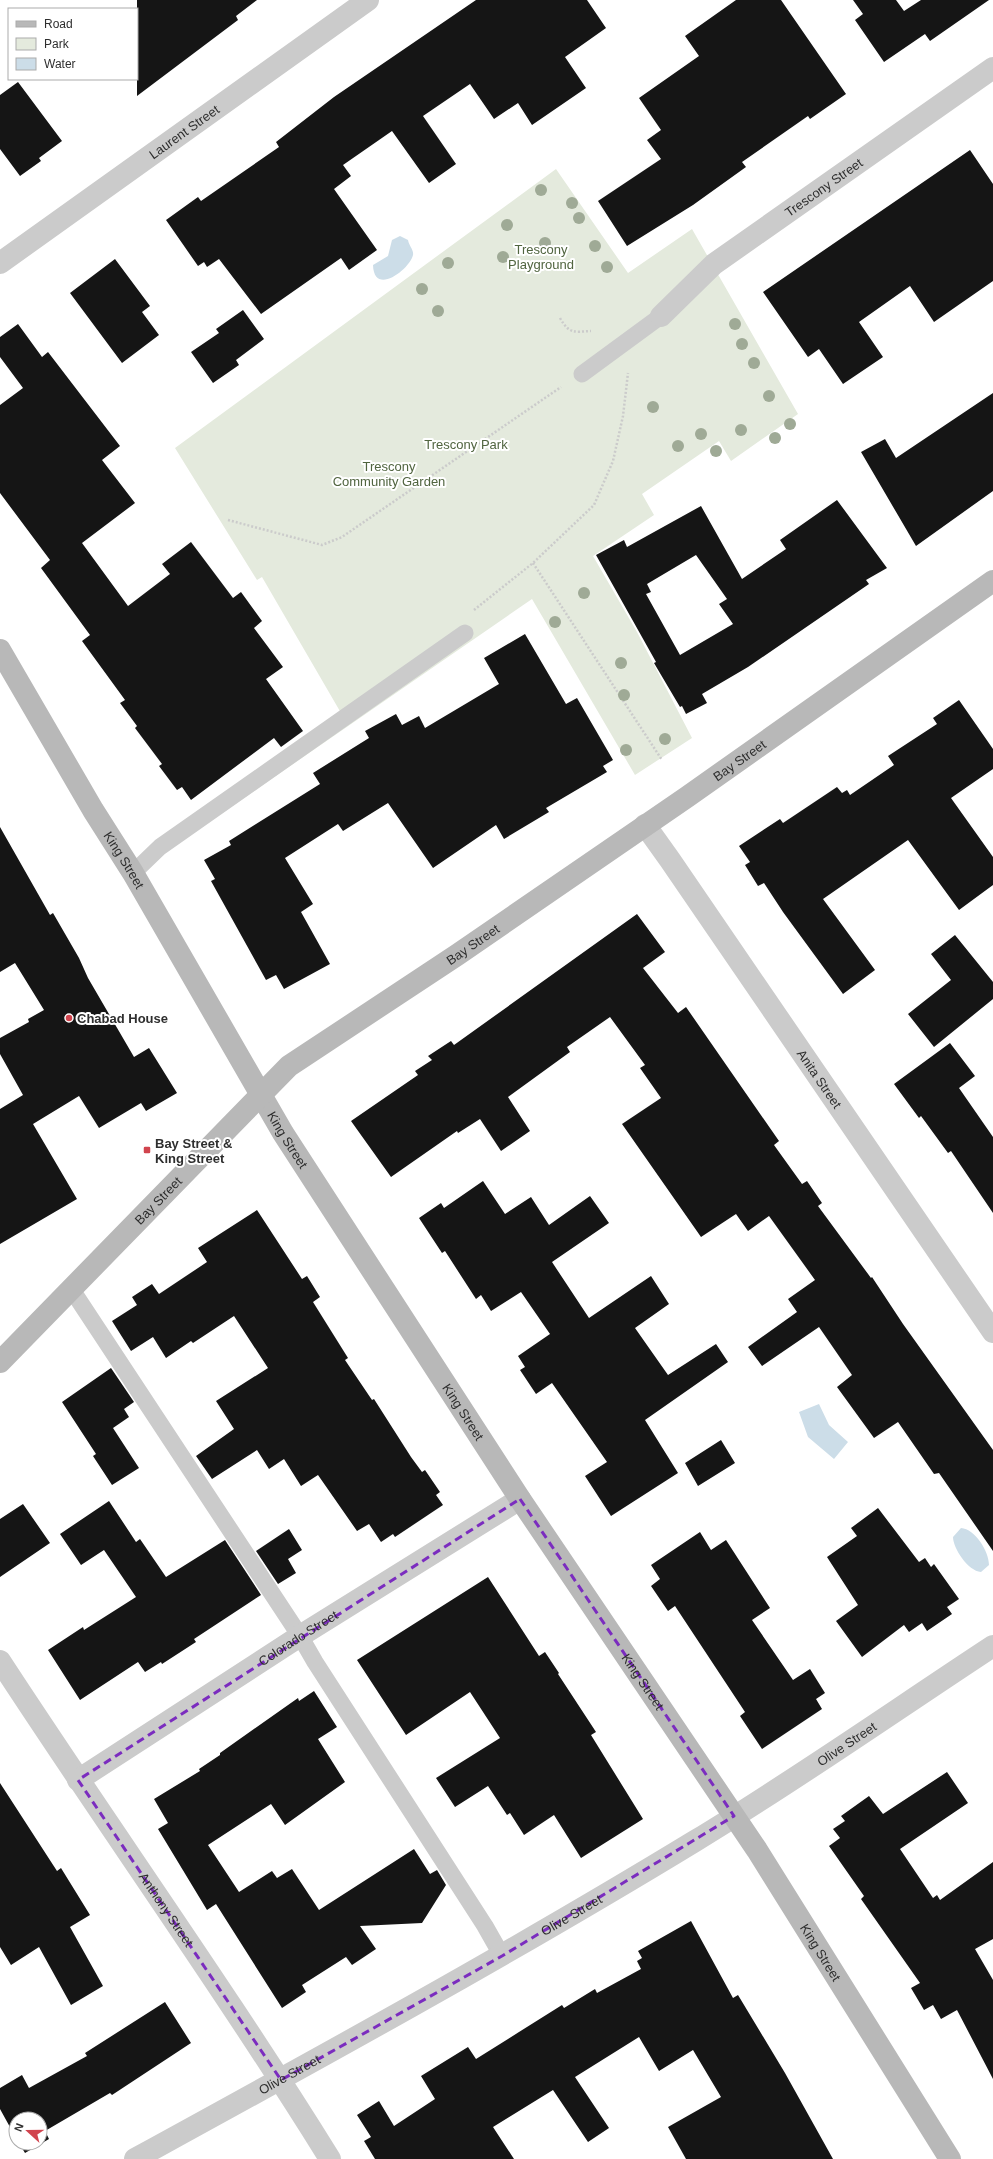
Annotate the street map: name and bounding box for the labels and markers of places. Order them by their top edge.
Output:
place label: Chabad House [77,1011,168,1026]
marker: Chabad House [64,1013,74,1023]
place label: Bay Street & King Street [155,1136,232,1166]
marker: Bay Street & King Street [142,1145,152,1155]

